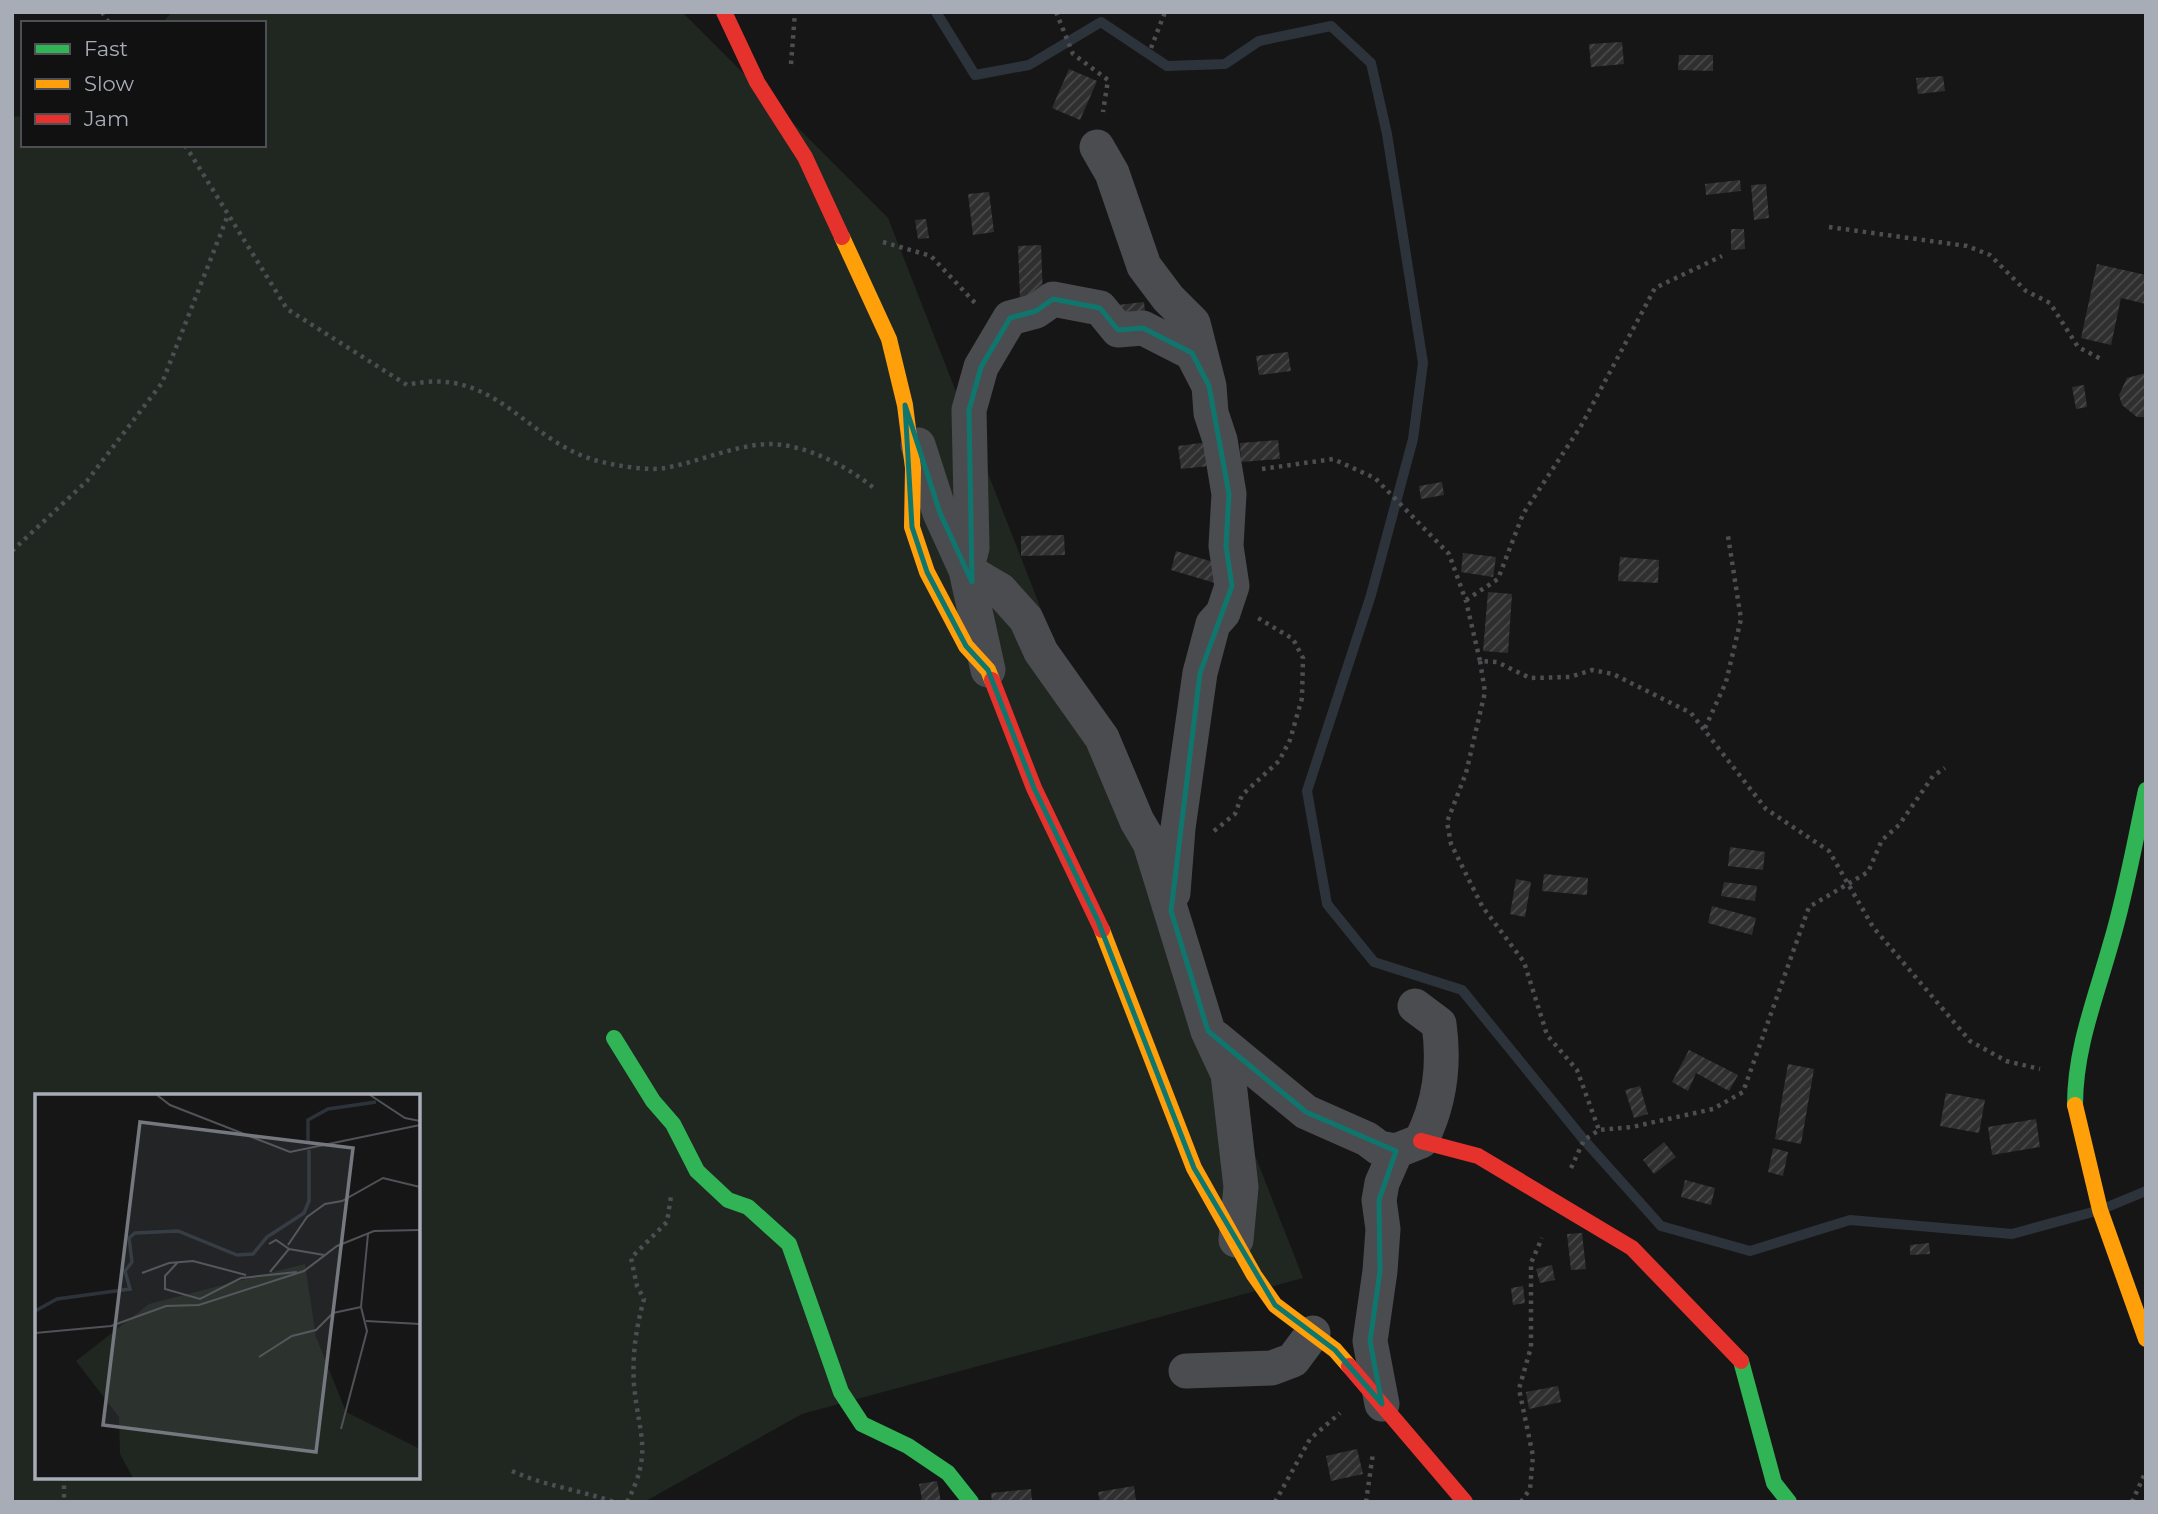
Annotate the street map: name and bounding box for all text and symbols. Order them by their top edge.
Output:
legend [21,21,266,147]
text: Fast [84,36,128,61]
text: Slow [84,71,134,96]
text: Jam [83,106,129,131]
inset map [35,1094,420,1479]

